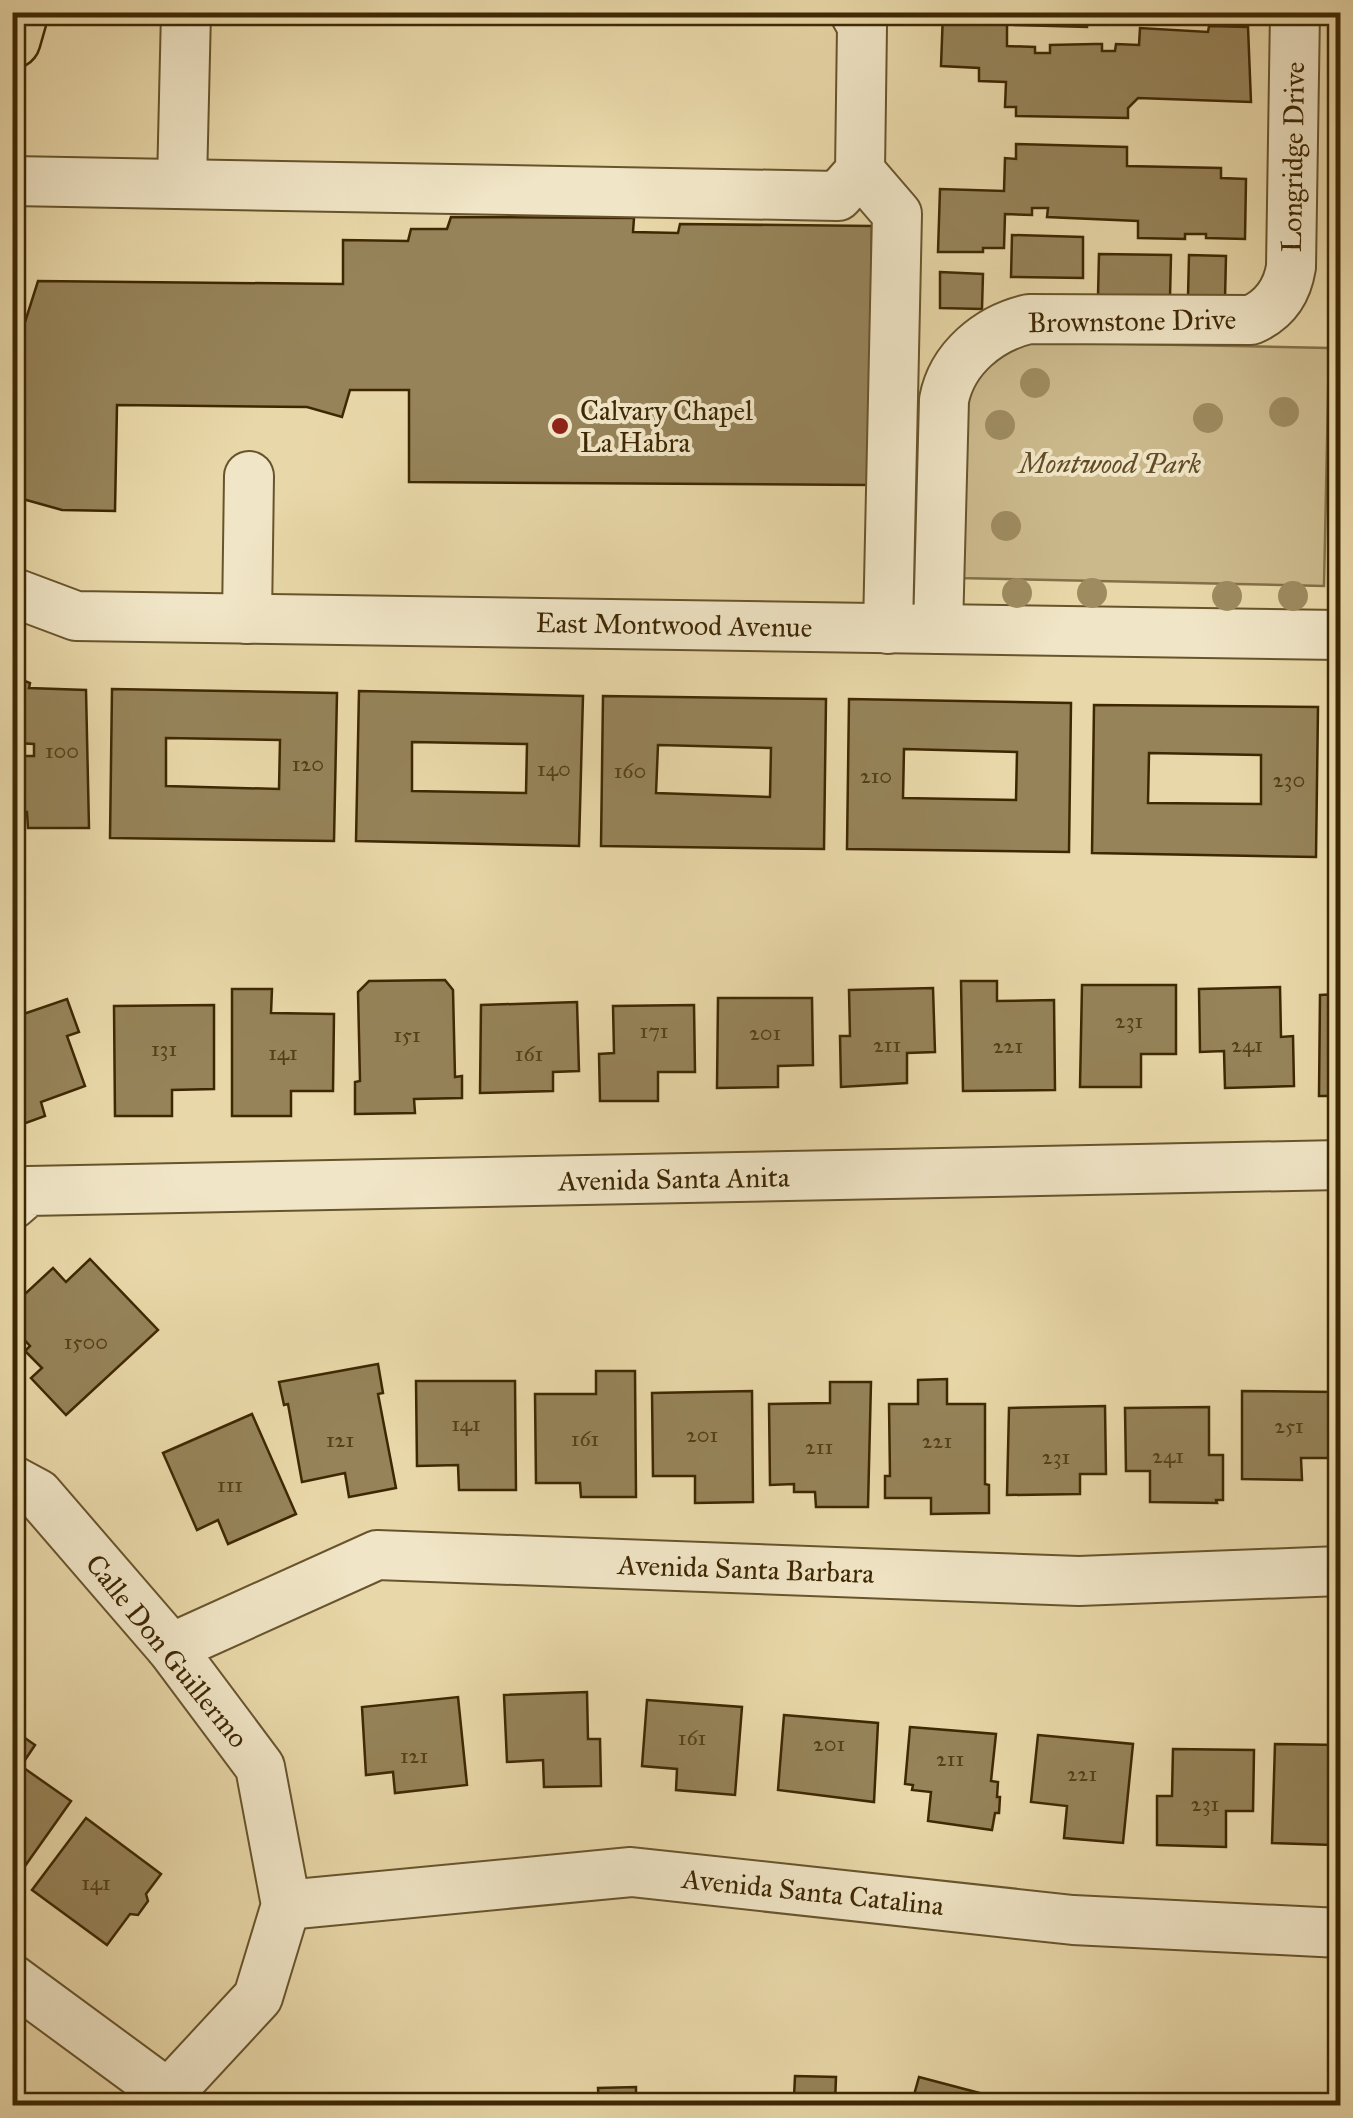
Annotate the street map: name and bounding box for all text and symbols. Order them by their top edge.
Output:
street label: Longridge Drive [1274,61,1312,253]
street label: Brownstone Drive [1027,302,1237,340]
place label: Calvary Chapel La Habra [580,393,753,460]
marker: Calvary Chapel La Habra [549,415,571,437]
park label: Montwood Park [1016,446,1202,481]
street label: East Montwood Avenue [535,605,813,645]
house number: 100 [45,737,79,764]
house number: 120 [292,750,324,777]
house number: 140 [537,755,571,782]
house number: 160 [614,757,646,784]
house number: 210 [860,762,892,789]
house number: 230 [1273,766,1305,793]
house number: 231 [1115,1007,1143,1034]
house number: 171 [639,1017,669,1044]
house number: 201 [749,1019,781,1046]
house number: 151 [393,1021,421,1048]
house number: 211 [873,1031,901,1058]
house number: 241 [1231,1031,1263,1058]
house number: 221 [993,1032,1023,1059]
house number: 131 [151,1035,177,1062]
house number: 141 [268,1039,298,1066]
house number: 161 [515,1040,543,1067]
street label: Avenida Santa Anita [557,1159,790,1199]
house number: 1500 [64,1328,108,1355]
house number: 141 [451,1410,481,1437]
house number: 251 [1274,1412,1304,1439]
house number: 201 [686,1421,718,1448]
house number: 161 [571,1425,599,1452]
house number: 121 [326,1426,354,1453]
house number: 221 [922,1427,952,1454]
house number: 211 [805,1433,833,1460]
house number: 241 [1152,1442,1184,1469]
house number: 231 [1042,1443,1070,1470]
house number: 111 [217,1471,243,1498]
street label: Calle Don Guillermo [78,1547,256,1755]
street label: Avenida Santa Barbara [616,1547,875,1591]
house number: 161 [678,1724,706,1751]
house number: 201 [813,1730,845,1757]
house number: 121 [400,1742,428,1769]
house number: 211 [936,1745,964,1772]
house number: 221 [1067,1760,1097,1787]
house number: 231 [1191,1790,1219,1817]
street label: Avenida Santa Catalina [680,1861,946,1923]
house number: 141 [81,1869,111,1896]

